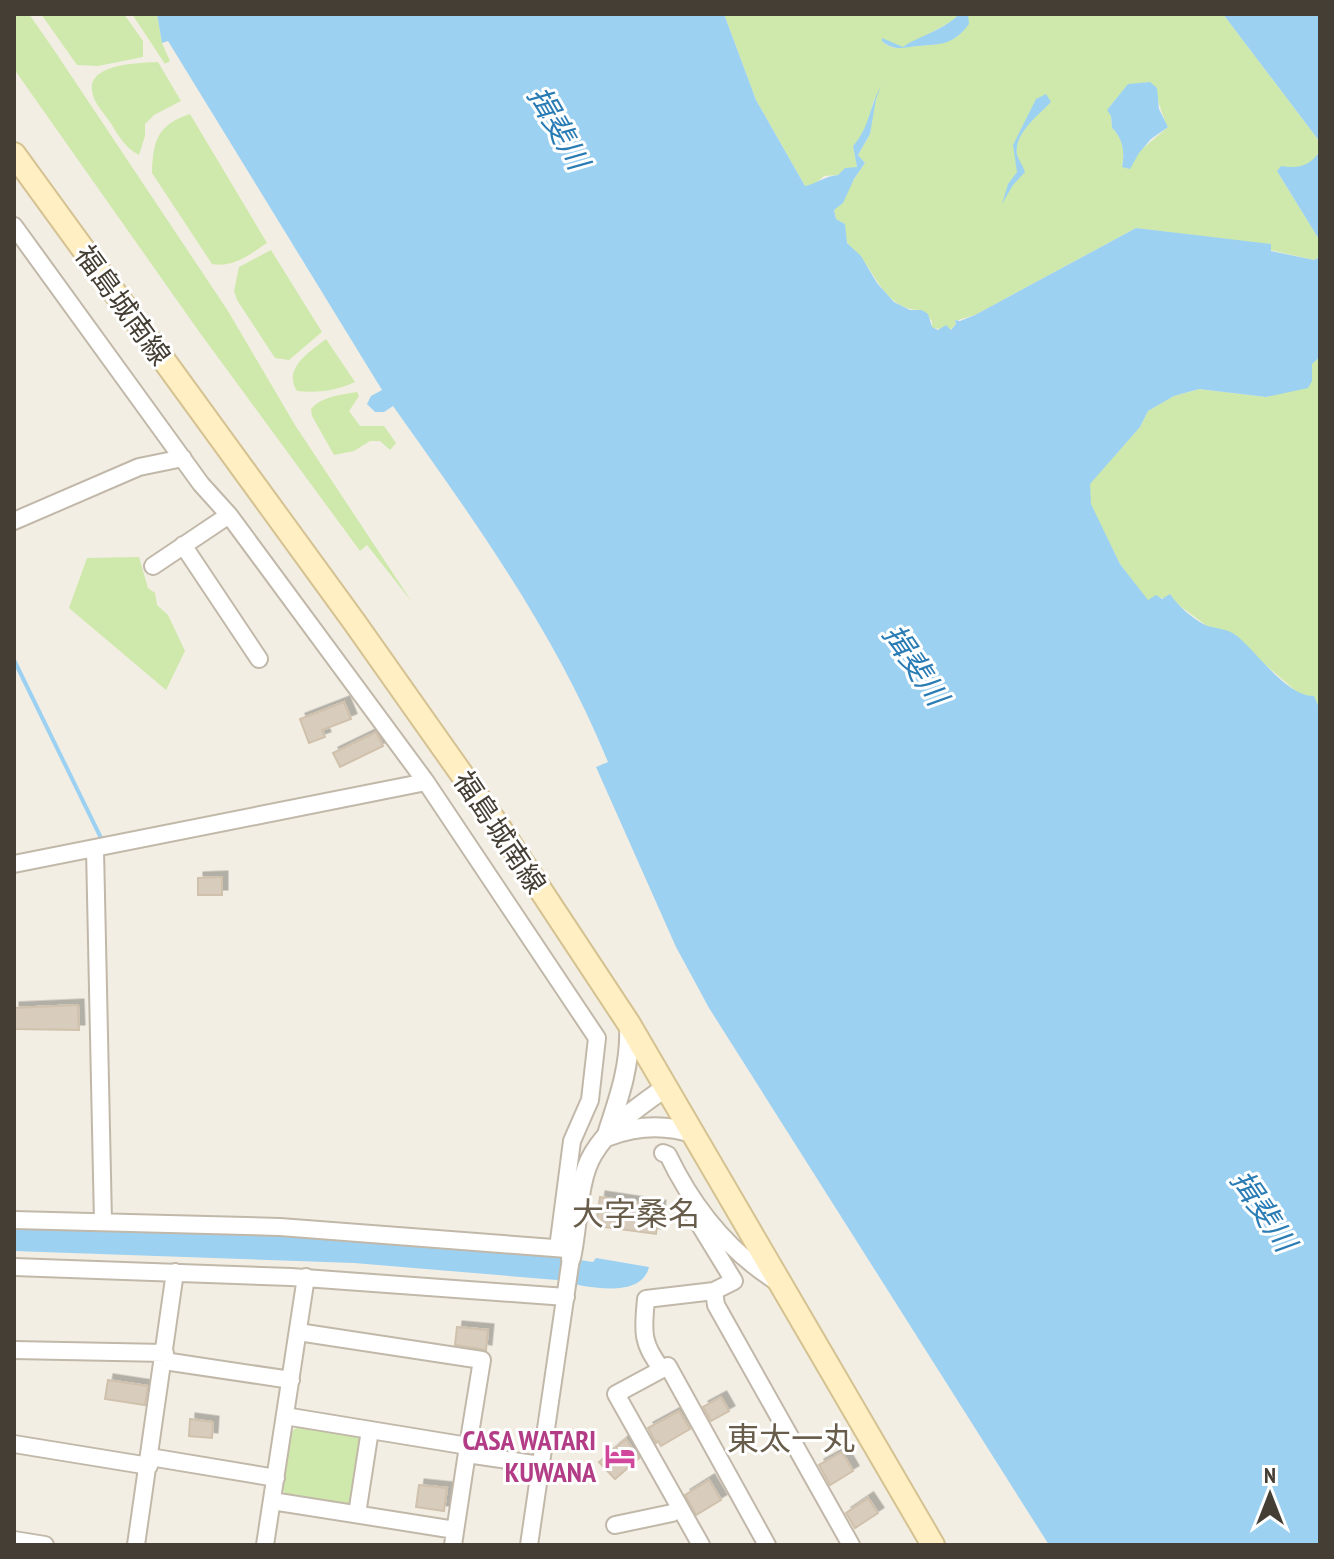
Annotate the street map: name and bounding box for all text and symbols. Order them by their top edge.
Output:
water label: 揖斐川 [520,79,600,179]
street label: 福島城南線 [67,237,180,372]
water label: 揖斐川 [875,616,959,715]
street label: 福島城南線 [446,763,555,900]
water label: 揖斐川 [1223,1162,1307,1261]
district label: 大字桑名 [572,1192,700,1234]
district label: 東太一丸 [727,1417,855,1459]
place label: CASA WATARI KUWANA [462,1421,597,1490]
hotel icon: CASA WATARI KUWANA [603,1439,637,1473]
north arrow [1230,1455,1310,1535]
text: N [1264,1461,1276,1489]

